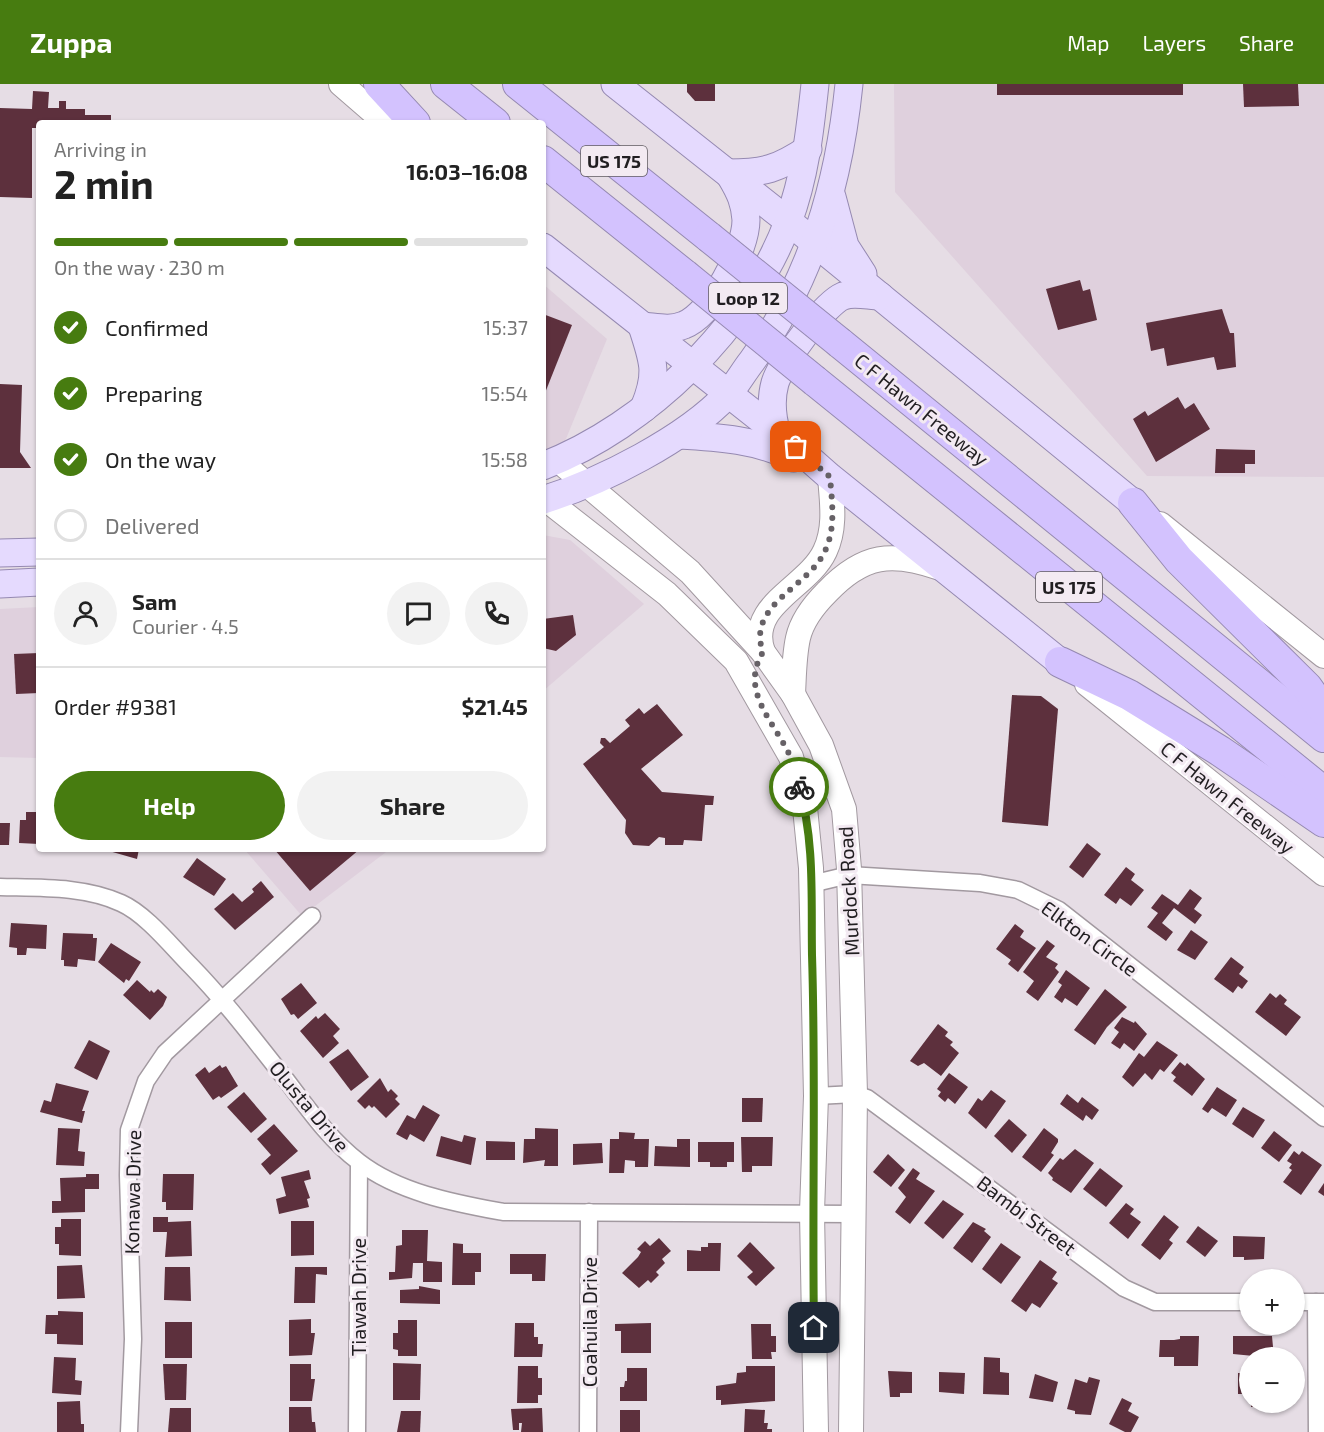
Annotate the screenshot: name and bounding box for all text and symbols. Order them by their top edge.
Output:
text: Zuppa [30,25,113,59]
text: Map [1067,30,1109,55]
text: Layers [1142,30,1206,55]
text: Share [1239,30,1294,55]
text: Arriving in [54,137,147,161]
road number: US 175 [581,146,647,176]
text: 16:03–16:08 [406,158,528,184]
text: 2 min [54,160,154,207]
text: On the way · 230 m [54,255,225,279]
road number: Loop 12 [709,283,787,313]
icon: check [54,311,87,344]
text: Confirmed [105,314,209,340]
text: 15:37 [483,315,528,339]
street label: C F Hawn Freeway [850,348,994,471]
icon: check [54,377,87,410]
text: Preparing [105,380,203,406]
text: 15:54 [482,381,528,405]
pin [770,421,821,472]
icon: bag [779,430,812,463]
icon: check [54,443,87,476]
text: On the way [105,446,216,472]
text: 15:58 [482,447,528,471]
text: Delivered [105,512,200,538]
road number: US 175 [1036,572,1102,602]
button: person [54,582,117,645]
button: chat [387,582,450,645]
button: phone [465,582,528,645]
text: Sam [132,588,177,614]
text: Courier · 4.5 [132,614,239,638]
text: Order #9381 [54,693,177,719]
text: $21.45 [462,693,528,719]
street label: C F Hawn Freeway [1156,736,1300,859]
courier [769,757,829,817]
button: Help [54,771,285,840]
button: Share [297,771,528,840]
icon: bike [783,771,816,804]
street label: Murdock Road [833,826,863,956]
street label: Elkton Circle [1037,895,1143,981]
street label: Olusta Drive [265,1056,355,1156]
street label: Konawa Drive [119,1129,145,1255]
street label: Bambi Street [973,1170,1081,1260]
street label: Tiawah Drive [346,1238,370,1356]
street label: Coahuila Drive [577,1257,601,1387]
map controls [1239,1269,1305,1413]
button: + [1239,1269,1305,1335]
pin [788,1302,839,1353]
icon: home [797,1311,830,1344]
button: − [1239,1347,1305,1413]

